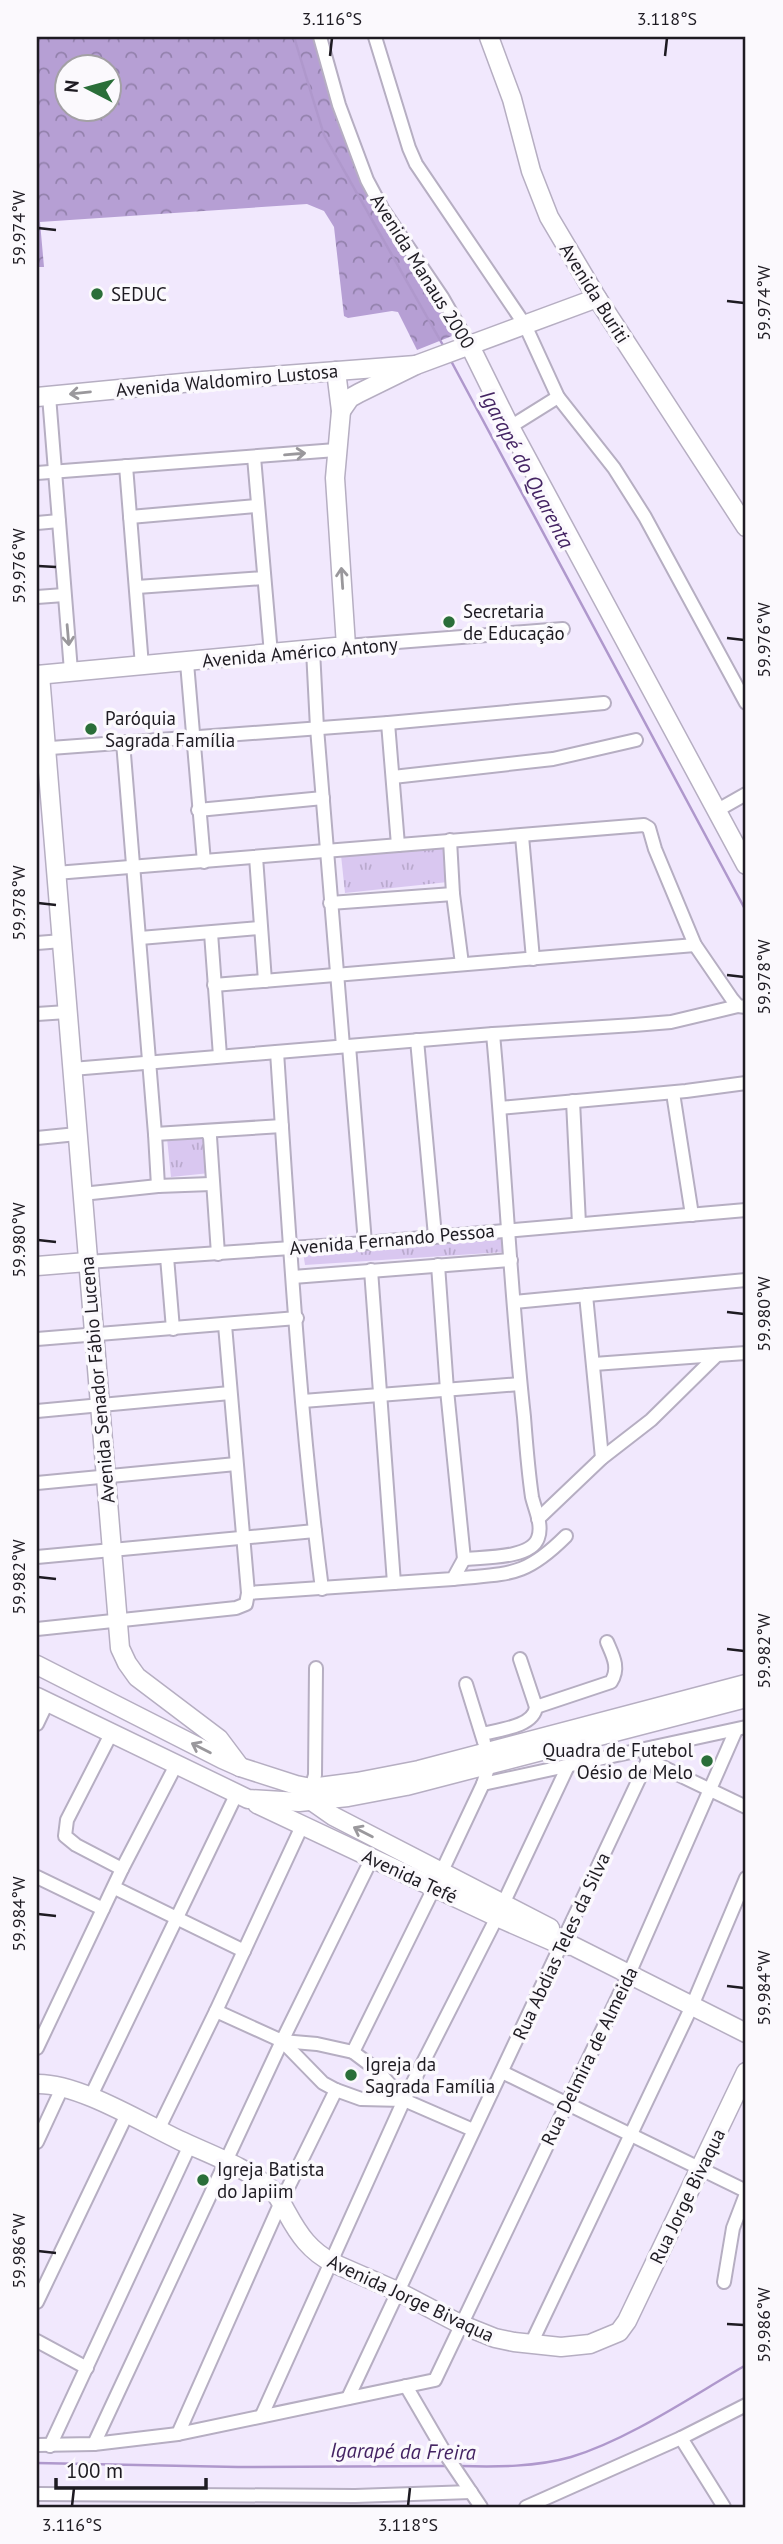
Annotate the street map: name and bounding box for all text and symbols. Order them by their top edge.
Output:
text: 3.116°S [302,7,362,30]
text: 3.118°S [637,7,697,30]
north arrow [52,52,122,122]
text: N [59,79,84,94]
street label: Avenida Manaus 2000 [366,189,480,353]
text: 59.974°W [7,190,30,266]
street label: Avenida Buriti [555,238,635,348]
text: 59.974°W [752,265,775,341]
place label: SEDUC [111,282,167,306]
marker: SEDUC [89,286,105,302]
street label: Avenida Waldomiro Lustosa [115,358,339,402]
water label: Igarapé do Quarenta [474,385,580,553]
one-way arrow [69,386,92,399]
one-way arrow [283,447,306,460]
text: 59.976°W [7,528,30,604]
one-way arrow [335,567,348,590]
place label: Secretaria de Educação [463,599,565,645]
text: 59.976°W [752,602,775,678]
marker: Secretaria de Educação [441,614,457,630]
one-way arrow [61,623,74,646]
street label: Avenida Américo Antony [201,631,399,673]
place label: Paróquia Sagrada Família [105,706,235,752]
marker: Paróquia Sagrada Família [83,721,99,737]
text: 59.978°W [7,865,30,941]
text: 59.978°W [752,939,775,1015]
text: 59.980°W [7,1202,30,1278]
street label: Avenida Fernando Pessoa [288,1218,496,1260]
street label: Avenida Senador Fábio Lucena [74,1255,120,1505]
text: 59.980°W [752,1276,775,1352]
text: 59.982°W [7,1539,30,1615]
text: 59.982°W [752,1613,775,1689]
place label: Quadra de Futebol Oésio de Melo [542,1738,693,1784]
one-way arrow [191,1741,212,1755]
marker: Quadra de Futebol Oésio de Melo [699,1753,715,1769]
one-way arrow [353,1825,374,1839]
street label: Avenida Tefé [359,1844,461,1908]
street label: Rua Abdias Teles da Silva [507,1849,615,2043]
text: 59.984°W [7,1876,30,1952]
text: 59.984°W [752,1950,775,2026]
street label: Rua Delmira de Almeida [535,1963,643,2149]
place label: Igreja da Sagrada Família [365,2052,495,2098]
marker: Igreja da Sagrada Família [343,2067,359,2083]
street label: Rua Jorge Bivaqua [644,2124,730,2268]
place label: Igreja Batista do Japiim [217,2157,324,2203]
marker: Igreja Batista do Japiim [195,2172,211,2188]
text: 59.986°W [7,2213,30,2289]
street label: Avenida Jorge Bivaqua [324,2249,498,2347]
text: 59.986°W [752,2287,775,2363]
water label: Igarapé da Freira [330,2436,477,2466]
scale bar [56,2446,206,2490]
text: 100 m [66,2457,123,2484]
text: 3.116°S [42,2513,102,2536]
text: 3.118°S [378,2513,438,2536]

